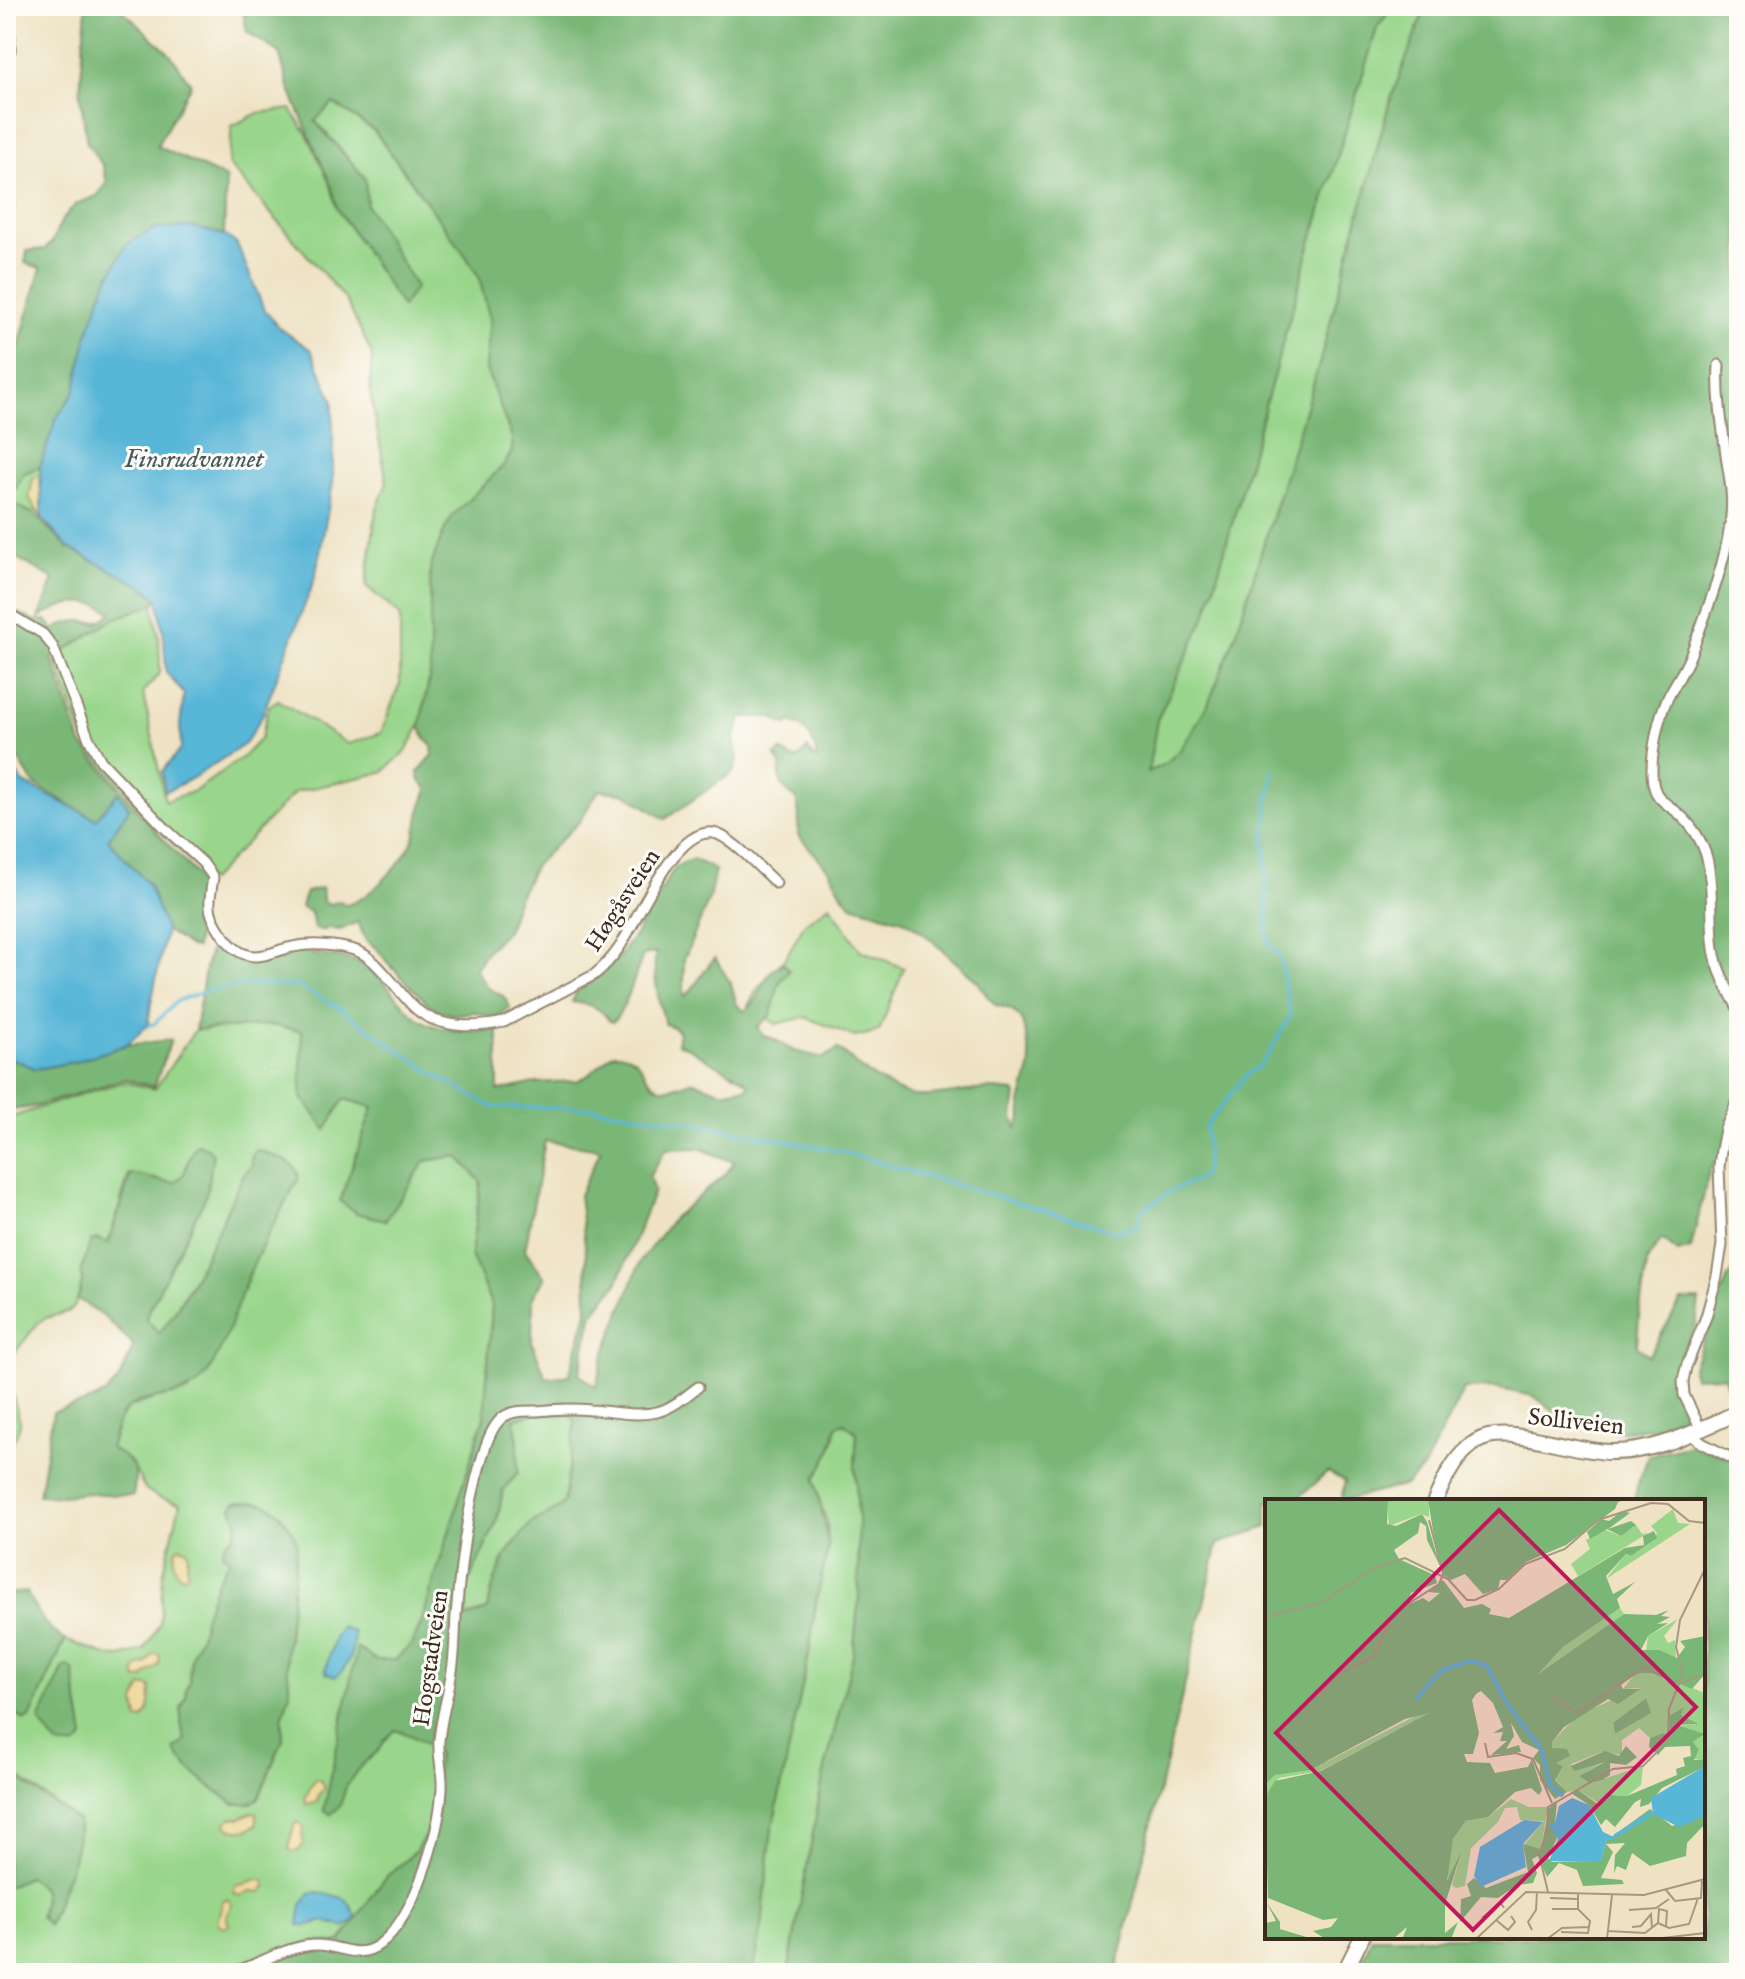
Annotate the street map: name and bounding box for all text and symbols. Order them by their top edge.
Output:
water label: Finsrudvannet [124,443,265,476]
street label: Høgåsveien [578,843,668,958]
street label: Solliveien [1526,1402,1626,1443]
inset map [1265,1499,1705,1939]
street label: Hogstadveien [407,1588,456,1728]

